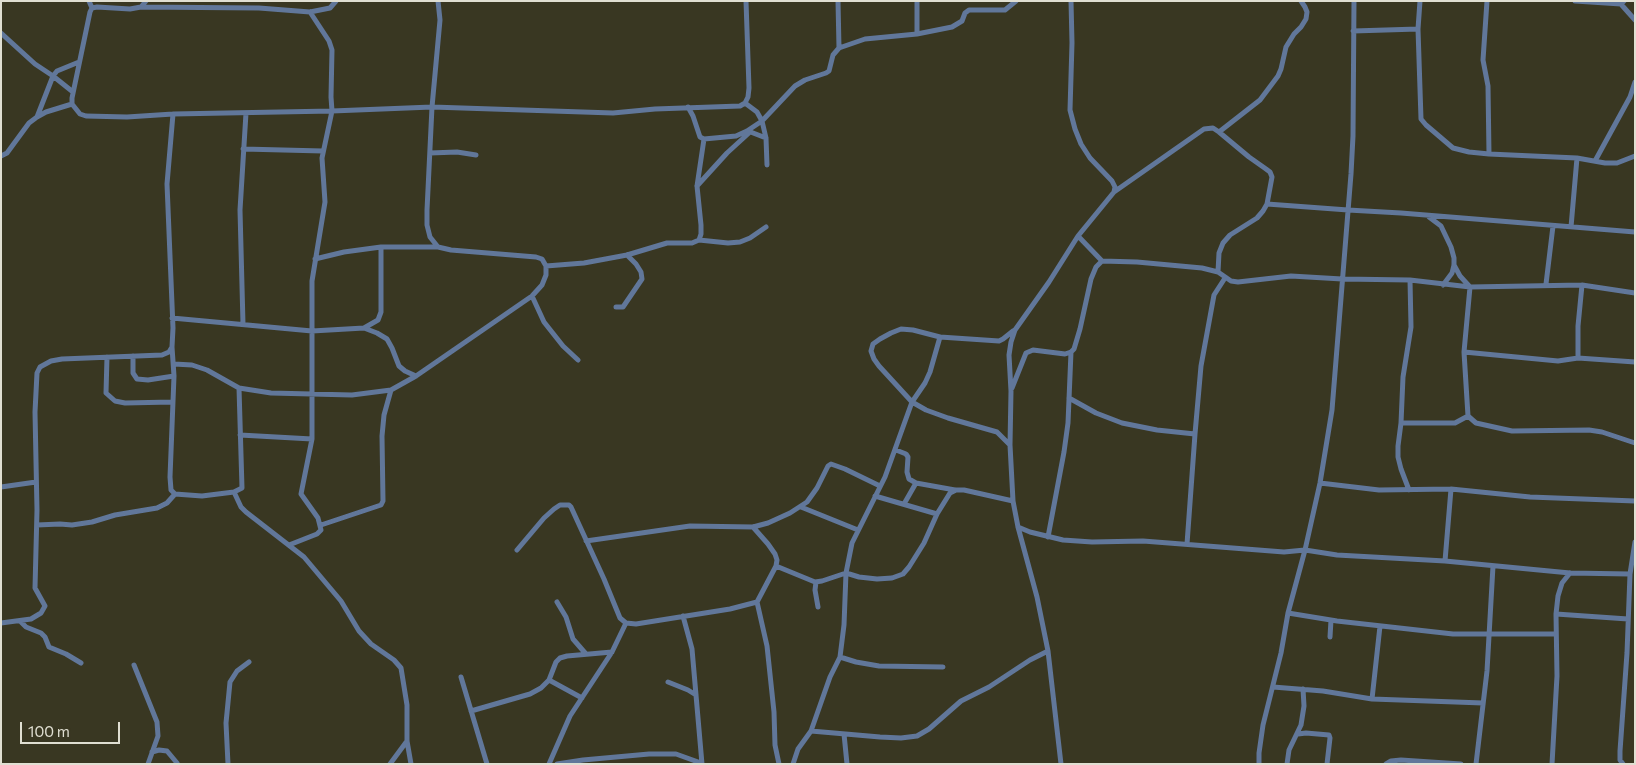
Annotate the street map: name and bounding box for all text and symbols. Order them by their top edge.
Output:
scale bar [22,712,122,744]
text: 100 m [28,722,70,740]

